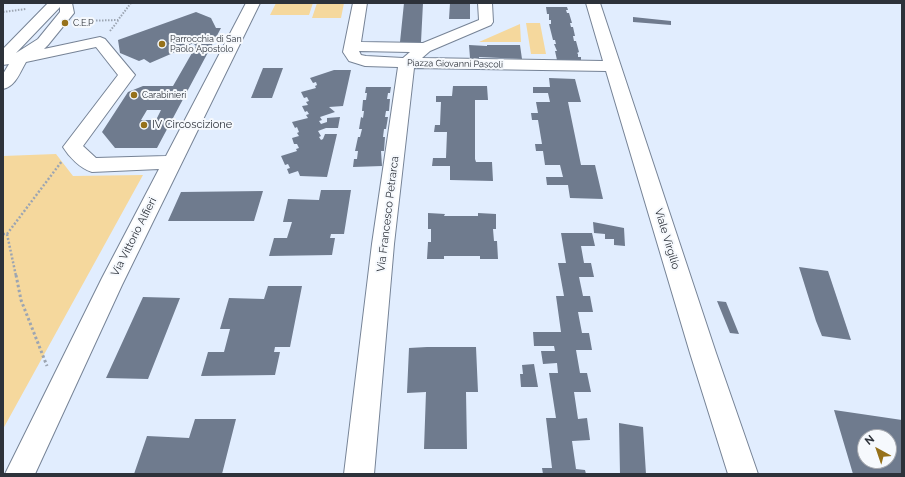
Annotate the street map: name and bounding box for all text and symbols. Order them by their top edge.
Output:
marker: C.E.P [60,18,70,28]
place label: C.E.P [73,18,94,28]
place label: Parrocchia di San Paolo Apostolo [170,34,242,55]
marker: Parrocchia di San Paolo Apostolo [157,39,167,49]
street label: Piazza Giovanni Pascoli [407,58,503,70]
marker: Carabinieri [129,90,139,100]
place label: Carabinieri [142,90,186,100]
place label: IV Circoscizione [152,118,232,132]
marker: IV Circoscizione [139,120,149,130]
street label: Via Francesco Petrarca [374,155,402,273]
street label: Via Vittorio Alfieri [108,195,160,279]
street label: Viale Virgilio [652,207,682,271]
north arrow [857,429,897,469]
text: N [862,433,877,448]

